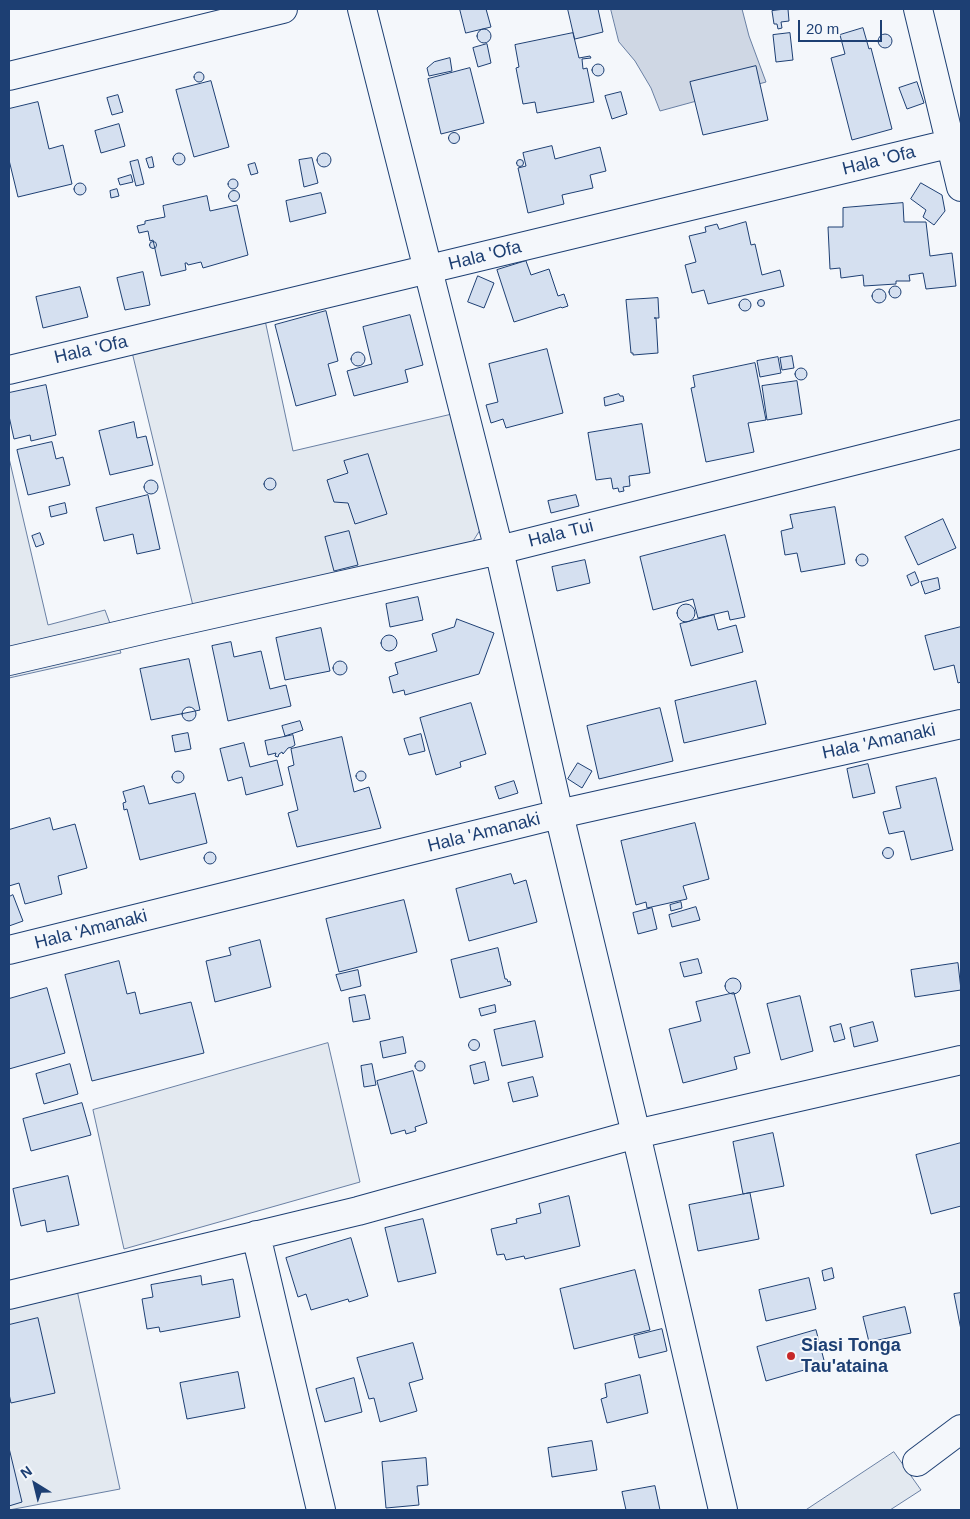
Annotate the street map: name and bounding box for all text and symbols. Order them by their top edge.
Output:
scale bar [800,10,884,42]
text: 20 m [806,20,839,37]
street label: Hala 'Ofa [840,142,918,180]
street label: Hala 'Ofa [446,237,524,275]
street label: Hala 'Ofa [52,331,130,369]
street label: Hala Tui [526,515,596,553]
street label: Hala 'Amanaki [820,719,938,765]
street label: Hala 'Amanaki [425,809,543,857]
street label: Hala 'Amanaki [32,906,150,954]
place label: Siasi Tonga Tau'ataina [801,1335,901,1378]
marker: Siasi Tonga Tau'ataina [785,1350,797,1362]
north arrow [10,1459,60,1509]
text: N [17,1462,35,1481]

